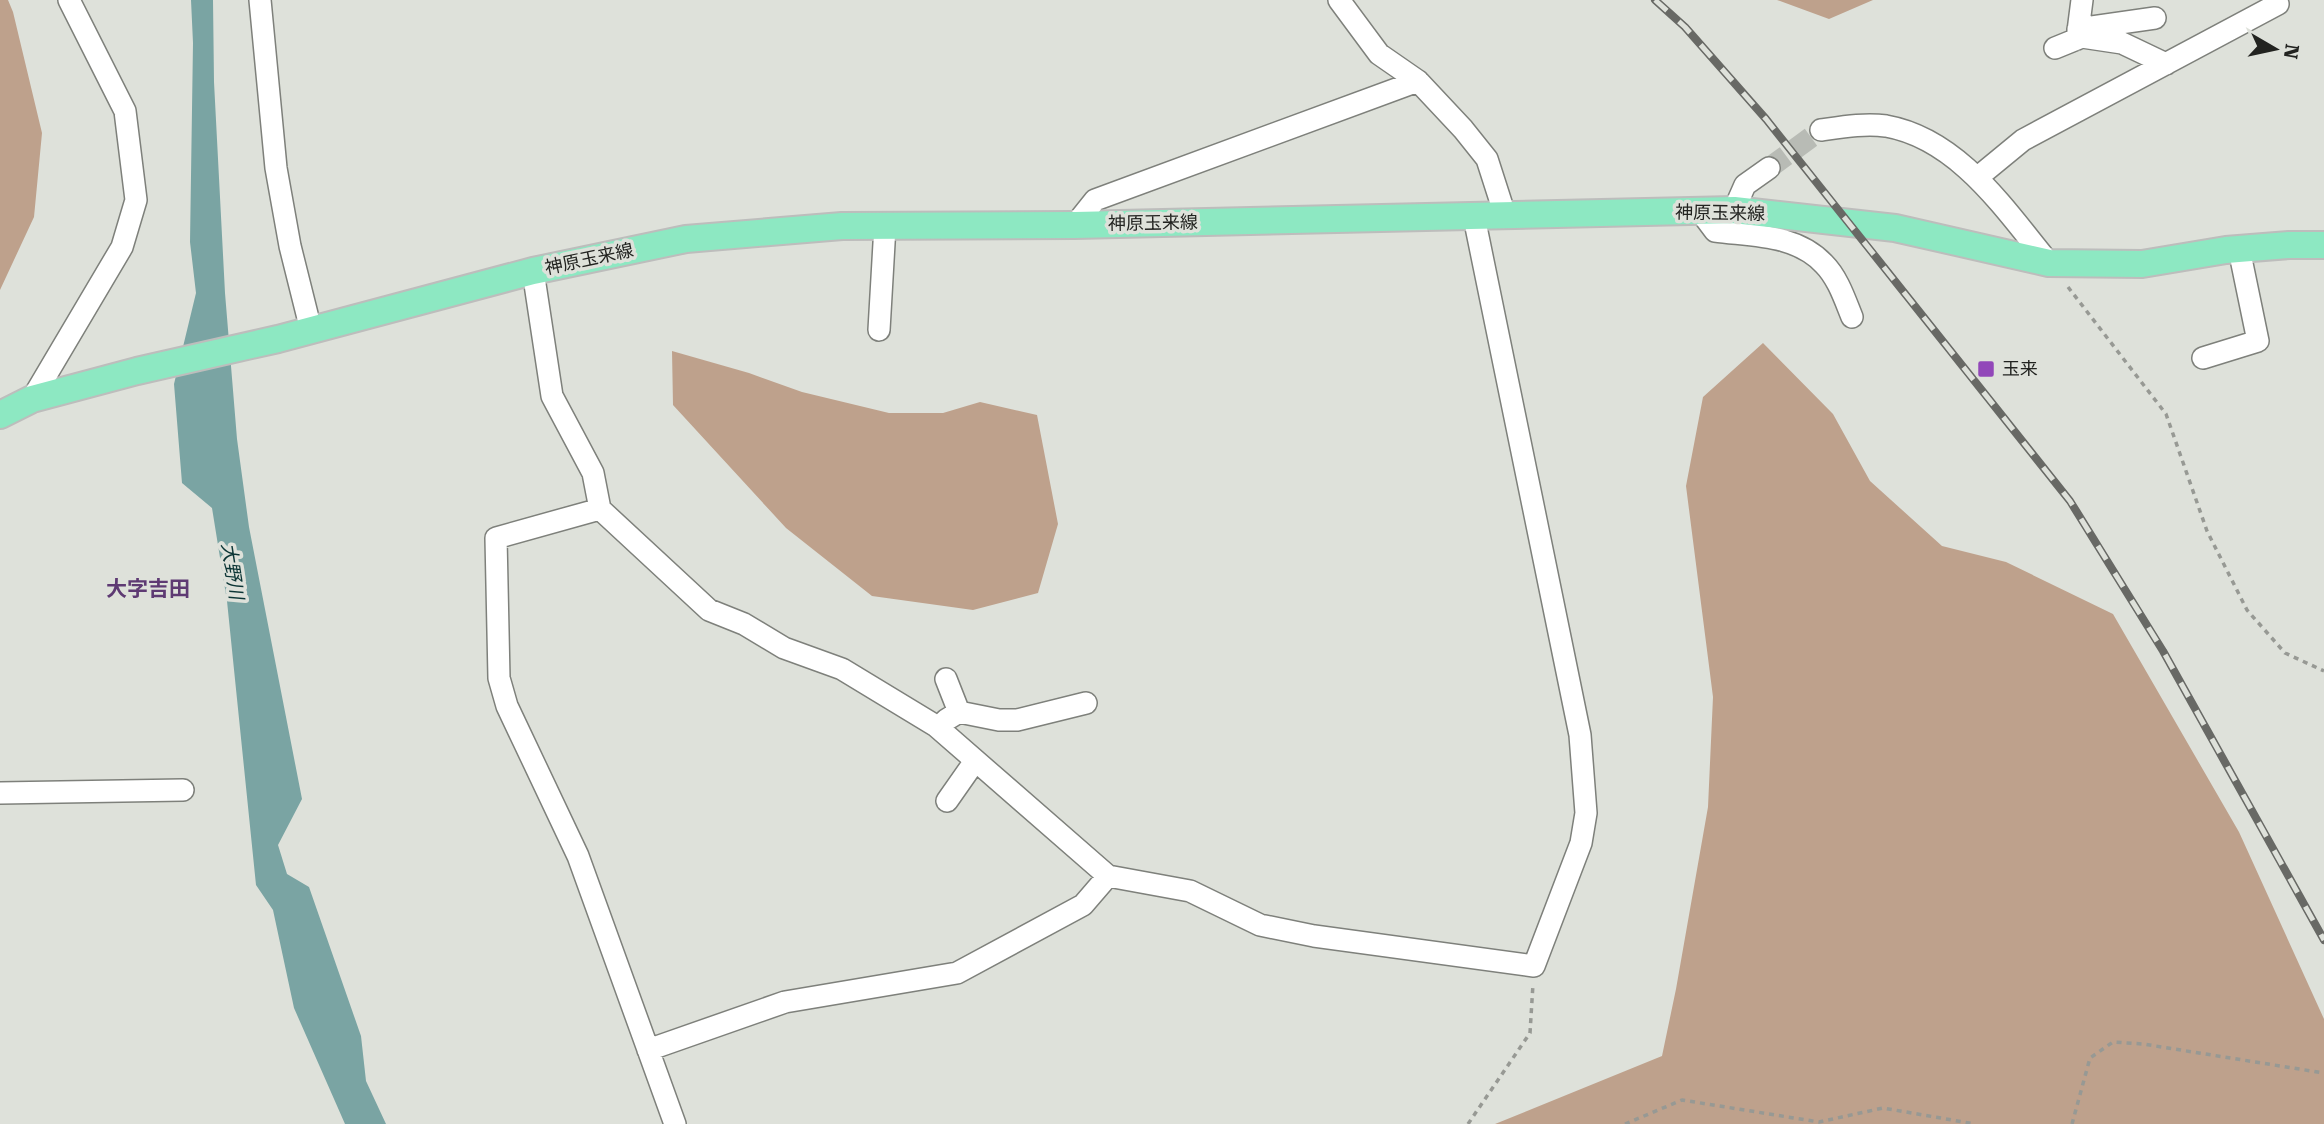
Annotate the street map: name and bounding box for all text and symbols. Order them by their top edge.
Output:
north arrow [2240,14,2310,84]
text: N [2279,43,2304,61]
street label: 神原玉来線 [1675,201,1765,224]
street label: 神原玉来線 [1108,211,1198,234]
street label: 神原玉来線 [543,239,635,278]
place label: 玉来 [2002,358,2038,379]
marker: 玉来 [1976,359,1996,379]
water label: 大野川 [217,541,249,603]
district label: 大字吉田 [106,577,190,601]

